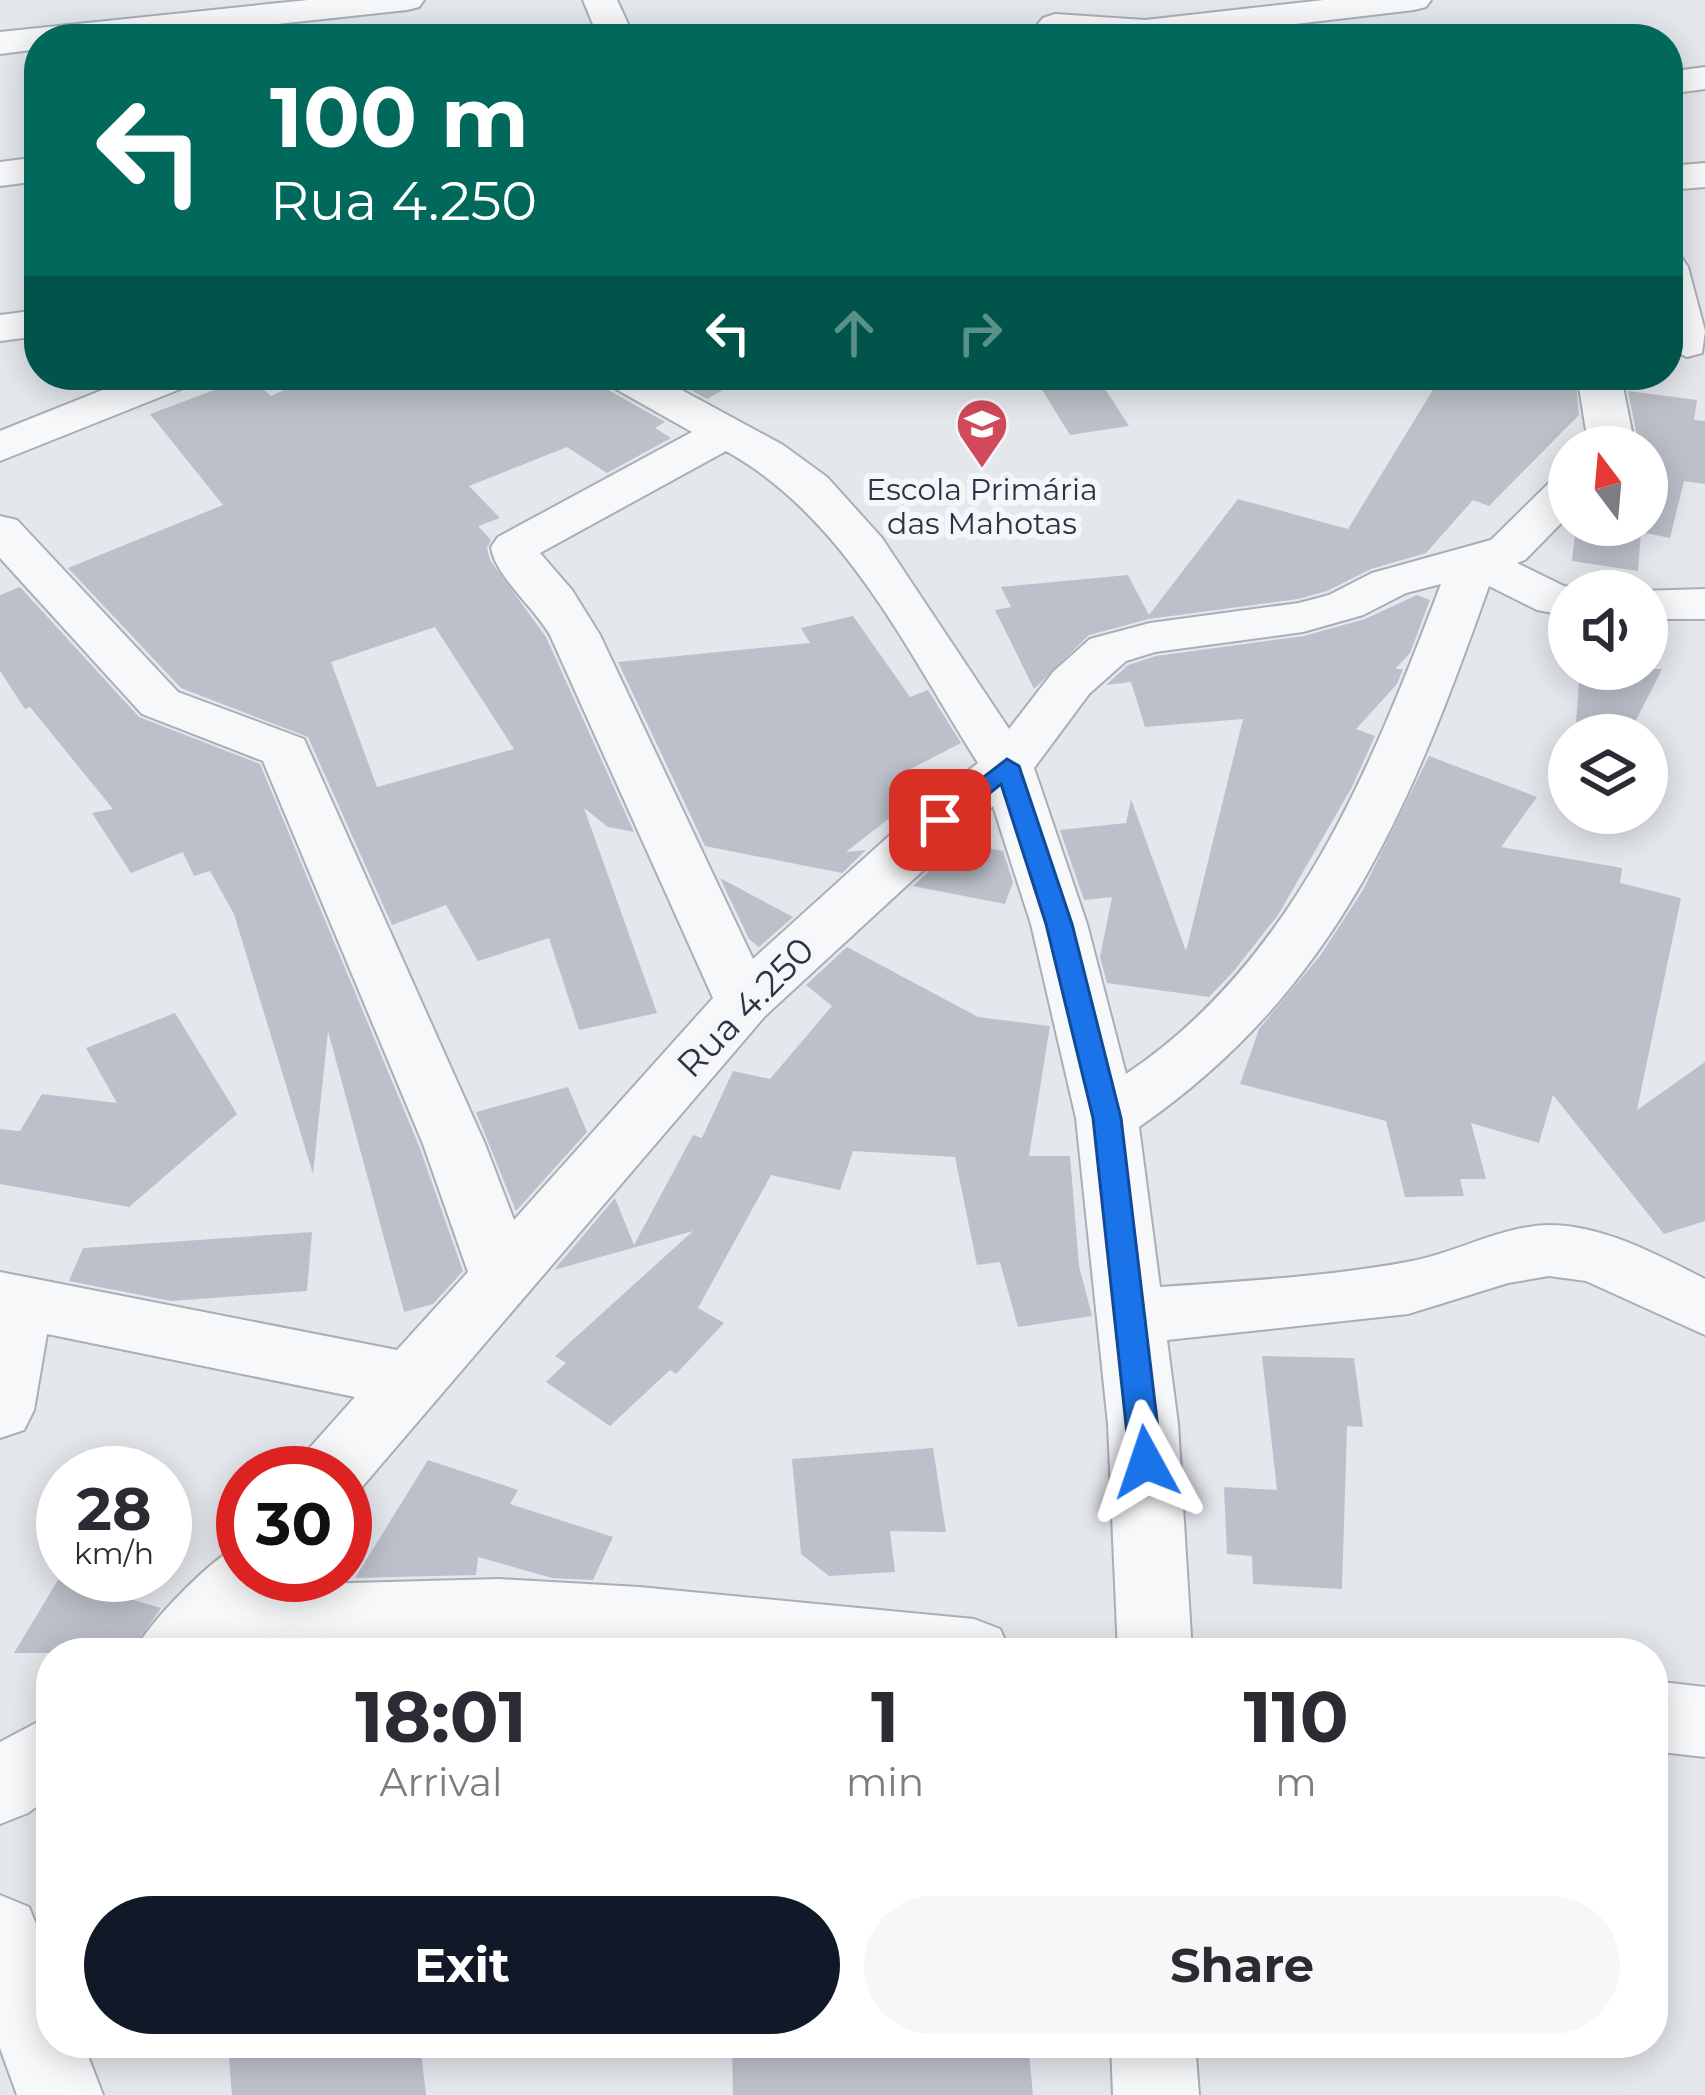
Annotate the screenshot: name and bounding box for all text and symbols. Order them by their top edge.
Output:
text: 100 m [270,66,529,168]
icon: left [72,72,228,228]
text: Rua 4.250 [270,168,537,234]
icon: left [695,300,761,366]
icon: ahead [821,300,887,366]
icon: right [947,300,1013,366]
school or university icon: Escola Primária das Mahotas [954,396,1010,470]
north arrow [1548,426,1668,546]
map controls [1548,426,1668,834]
place label: Escola Primária das Mahotas [866,471,1098,542]
button: sound [1548,570,1668,690]
button: layers [1548,714,1668,834]
pin [889,769,991,871]
icon: arrive [907,787,973,853]
street label: Rua 4.250 [667,928,823,1086]
position arrow [1083,1399,1209,1525]
speed limit sign: 30 [216,1446,372,1602]
text: 28 [77,1472,152,1545]
text: km/h [74,1535,154,1572]
text: 18:01 [355,1672,527,1760]
text: 1 [871,1672,899,1760]
text: 110 [1243,1672,1349,1760]
text: Arrival [379,1758,502,1806]
text: min [846,1758,924,1806]
text: m [1275,1758,1317,1806]
button: Exit [84,1896,840,2034]
button: Share [864,1896,1620,2034]

